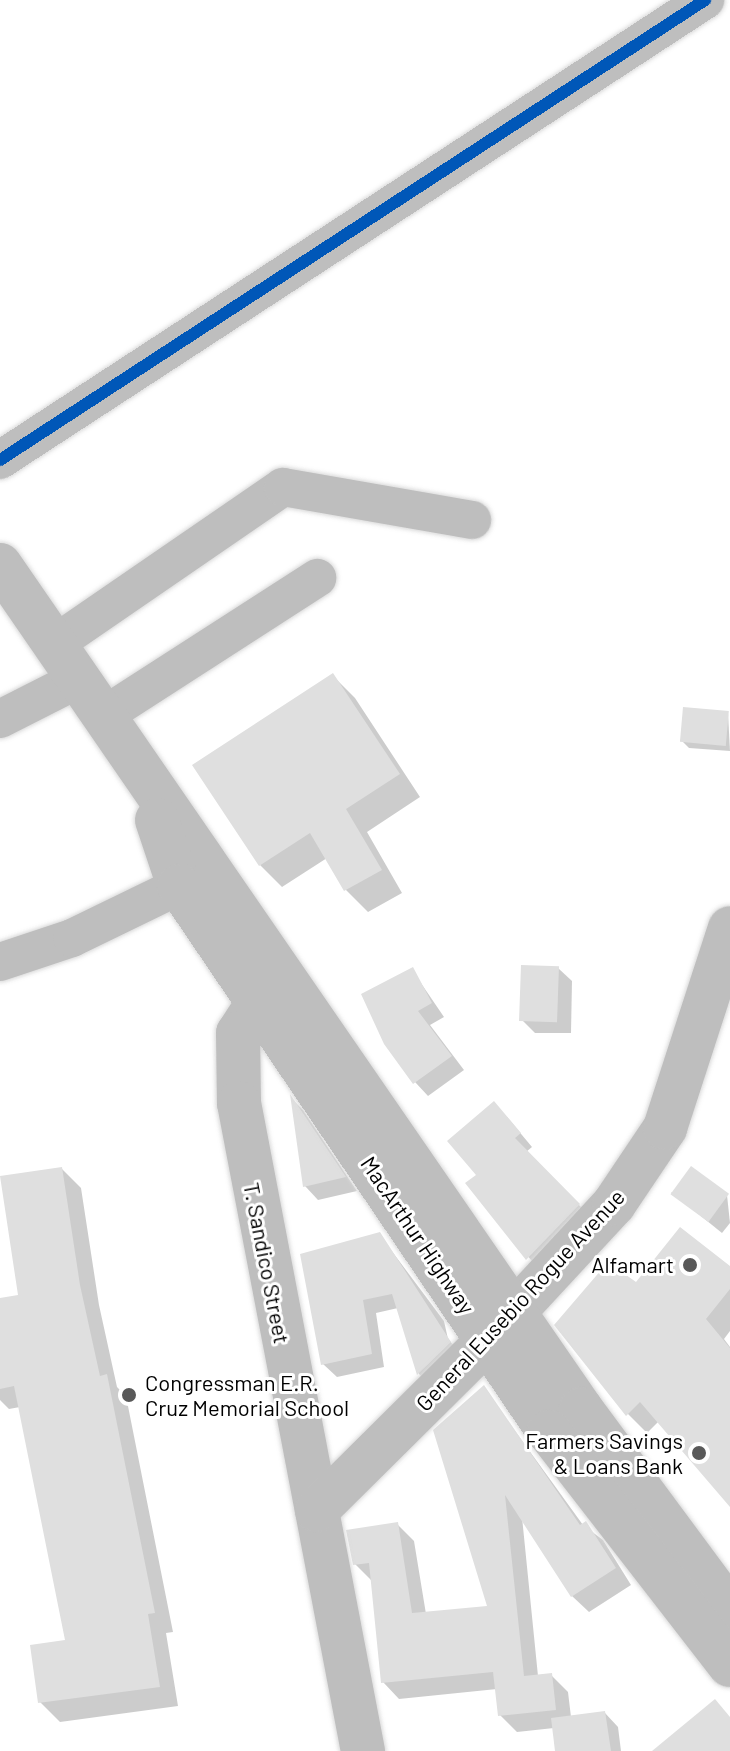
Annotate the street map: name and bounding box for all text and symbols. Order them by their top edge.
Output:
street label: MacArthur Highway [355,1151,481,1319]
street label: T. Sandico Street [238,1180,296,1346]
street label: General Eusebio Rogue Avenue [410,1184,630,1416]
place label: Alfamart [591,1252,674,1278]
marker: Alfamart [681,1256,699,1274]
place label: Congressman E.R. Cruz Memorial School [145,1369,349,1420]
marker: Congressman E.R. Cruz Memorial School [120,1386,138,1404]
place label: Farmers Savings & Loans Bank [525,1427,683,1478]
marker: Farmers Savings & Loans Bank [690,1444,708,1462]

